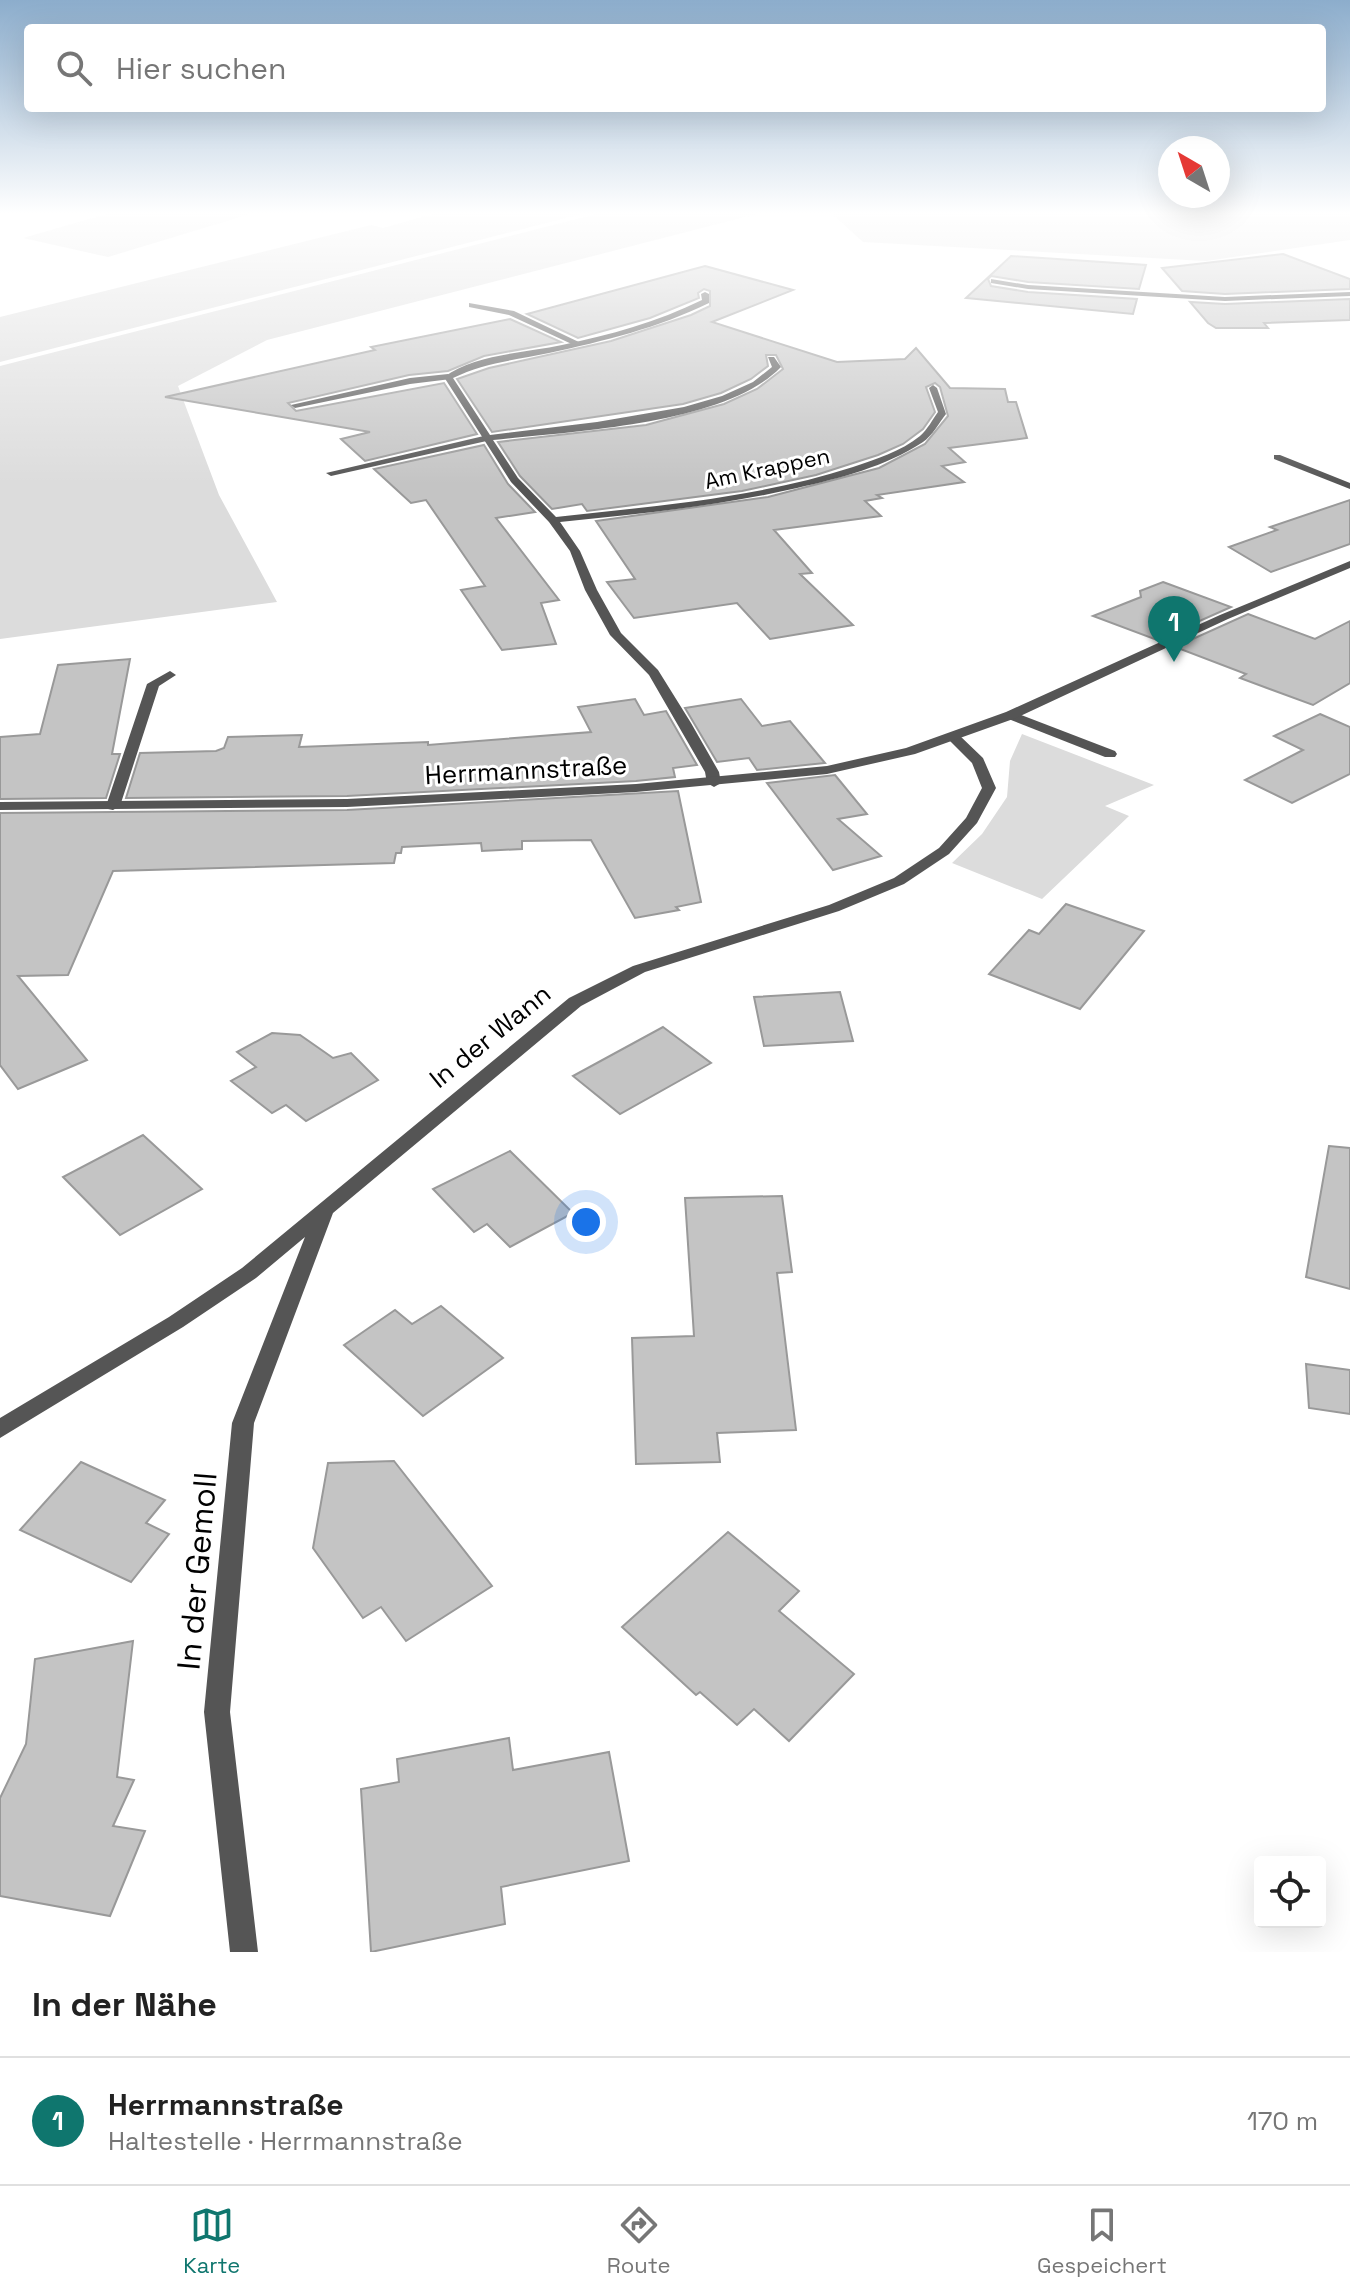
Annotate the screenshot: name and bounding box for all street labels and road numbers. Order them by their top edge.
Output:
street label: Am Krappen [702,441,832,495]
street label: Herrmannstraße [424,748,628,792]
street label: In der Wann [422,977,558,1095]
street label: In der Gemoll [168,1470,226,1672]

